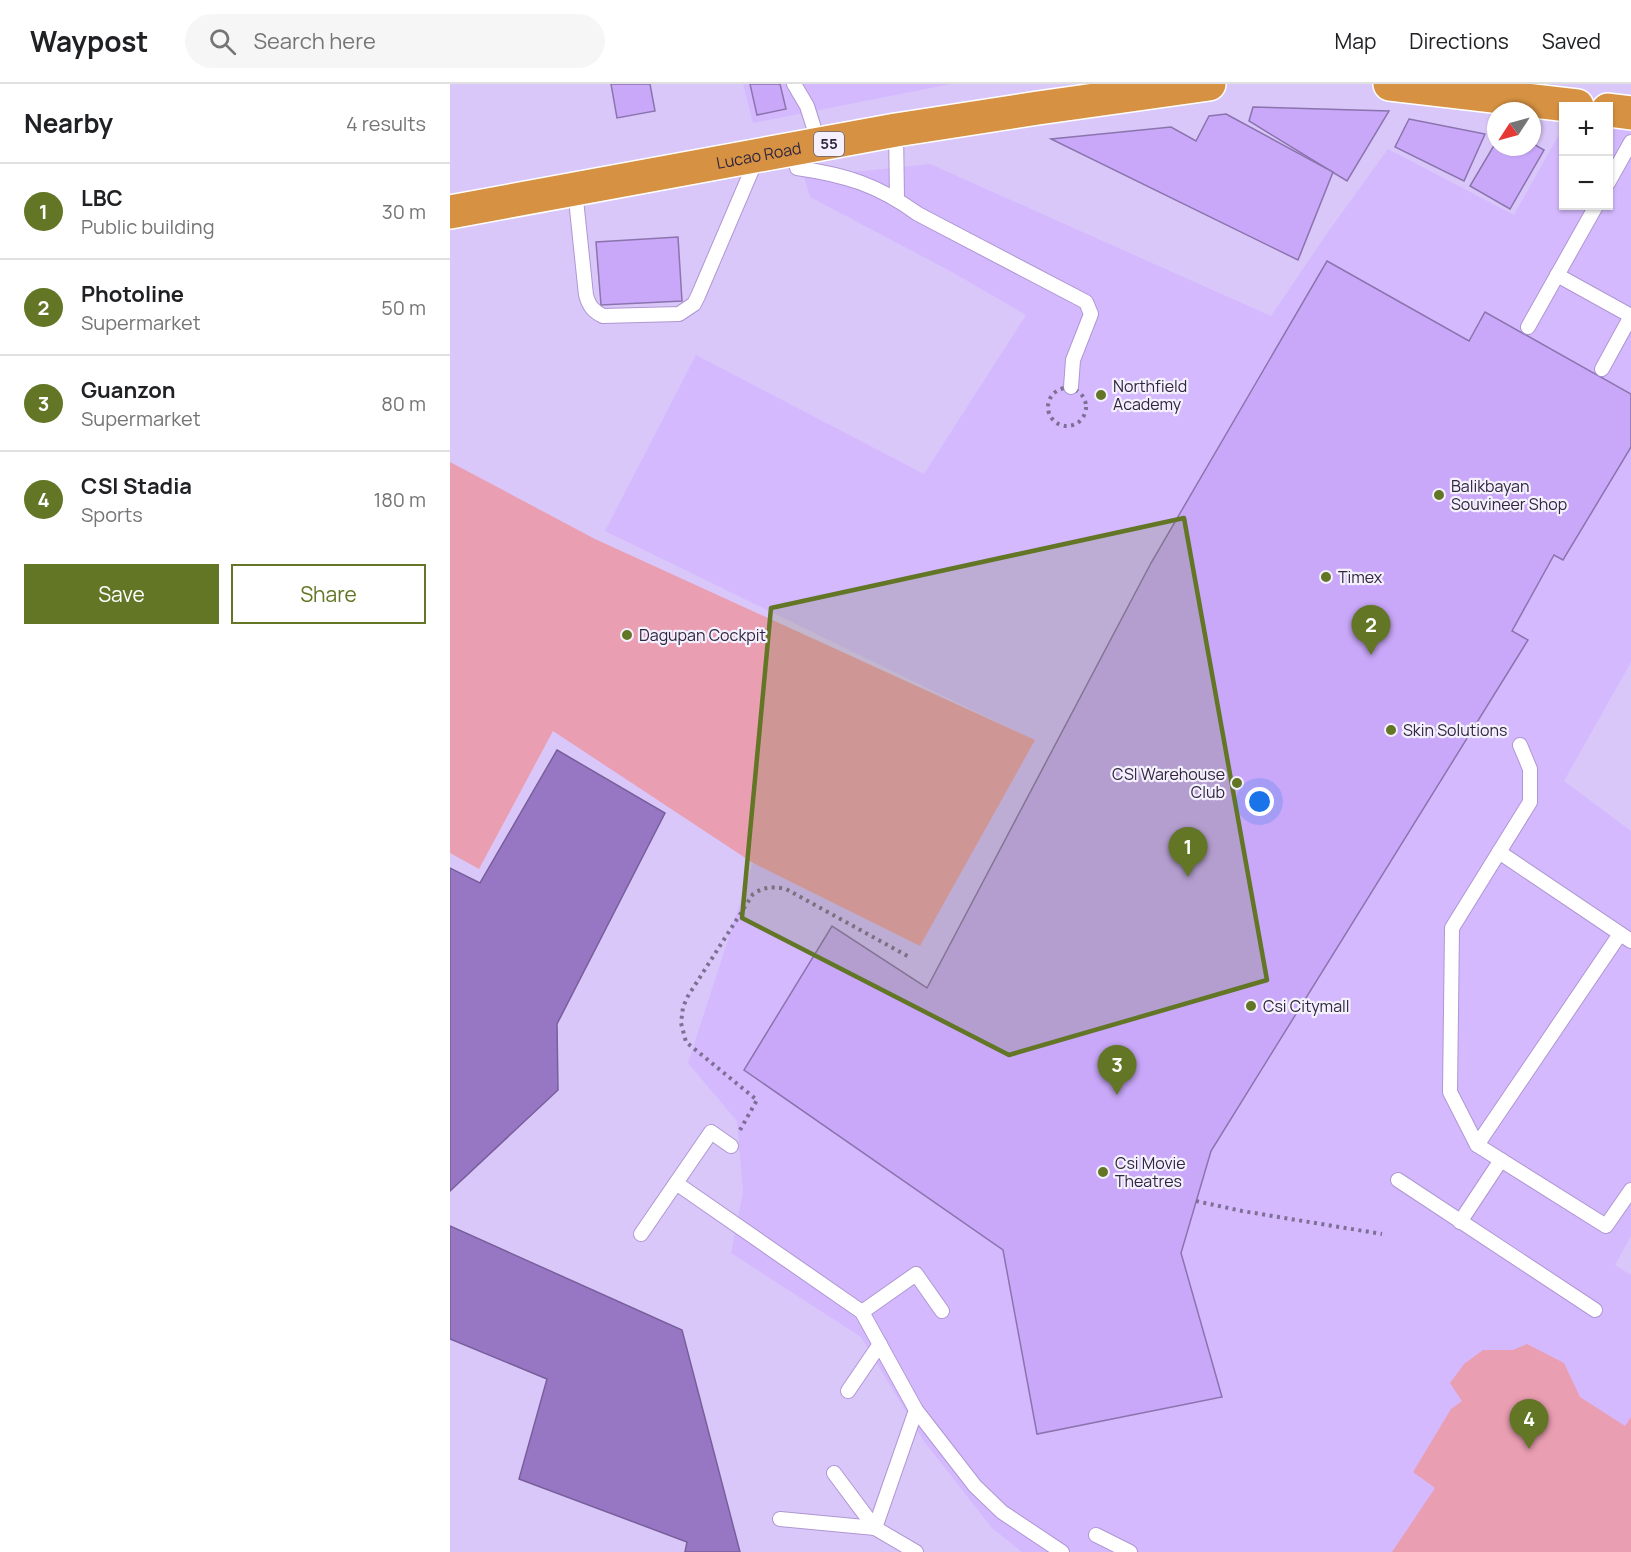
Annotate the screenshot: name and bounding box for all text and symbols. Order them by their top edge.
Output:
search box [185,14,605,68]
text: Waypost [30,22,149,60]
icon: search [206,25,239,58]
text: Search here [254,26,376,56]
text: Map [1335,27,1376,55]
text: Directions [1409,27,1509,55]
text: Saved [1542,27,1601,55]
north arrow [1487,102,1541,156]
map controls [1559,102,1613,210]
button: + [1559,102,1613,156]
text: Nearby [24,105,113,141]
text: 4 results [346,110,426,137]
road number: 55 [814,132,844,156]
street label: Lucao Road [715,137,803,174]
button: − [1559,156,1613,210]
text: LBC [81,183,123,213]
text: 1 [39,198,48,225]
text: 30 m [382,198,426,225]
text: Public building [81,213,215,240]
text: Photoline [81,279,184,309]
text: 2 [38,294,49,321]
text: 50 m [381,294,426,321]
text: Supermarket [81,309,201,336]
text: Guanzon [81,375,176,405]
place label: Northfield Academy [1113,375,1187,415]
marker: Northfield Academy [1094,388,1108,402]
text: 3 [38,390,49,417]
text: 80 m [381,390,426,417]
text: Supermarket [81,405,201,432]
text: CSI Stadia [81,471,192,501]
place label: Balikbayan Souvineer Shop [1451,475,1567,515]
text: 4 [37,486,50,513]
text: 180 m [373,486,426,513]
marker: Balikbayan Souvineer Shop [1432,488,1446,502]
text: Sports [81,501,143,528]
button: Save [24,564,219,624]
button: Share [231,564,426,624]
place label: Timex [1338,566,1383,588]
marker: Timex [1319,570,1333,584]
pin: 2 [1352,606,1390,655]
place label: Dagupan Cockpit [639,624,766,646]
marker: Dagupan Cockpit [620,628,634,642]
place label: Skin Solutions [1403,719,1507,741]
marker: Skin Solutions [1384,723,1398,737]
place label: CSI Warehouse Club [1112,763,1225,803]
marker: CSI Warehouse Club [1230,776,1244,790]
your location [1245,787,1274,816]
pin: 1 [1168,828,1208,877]
place label: Csi Citymall [1263,995,1350,1017]
marker: Csi Citymall [1244,999,1258,1013]
pin: 3 [1098,1046,1136,1095]
place label: Csi Movie Theatres [1115,1152,1186,1192]
marker: Csi Movie Theatres [1096,1165,1110,1179]
pin: 4 [1510,1400,1548,1449]

